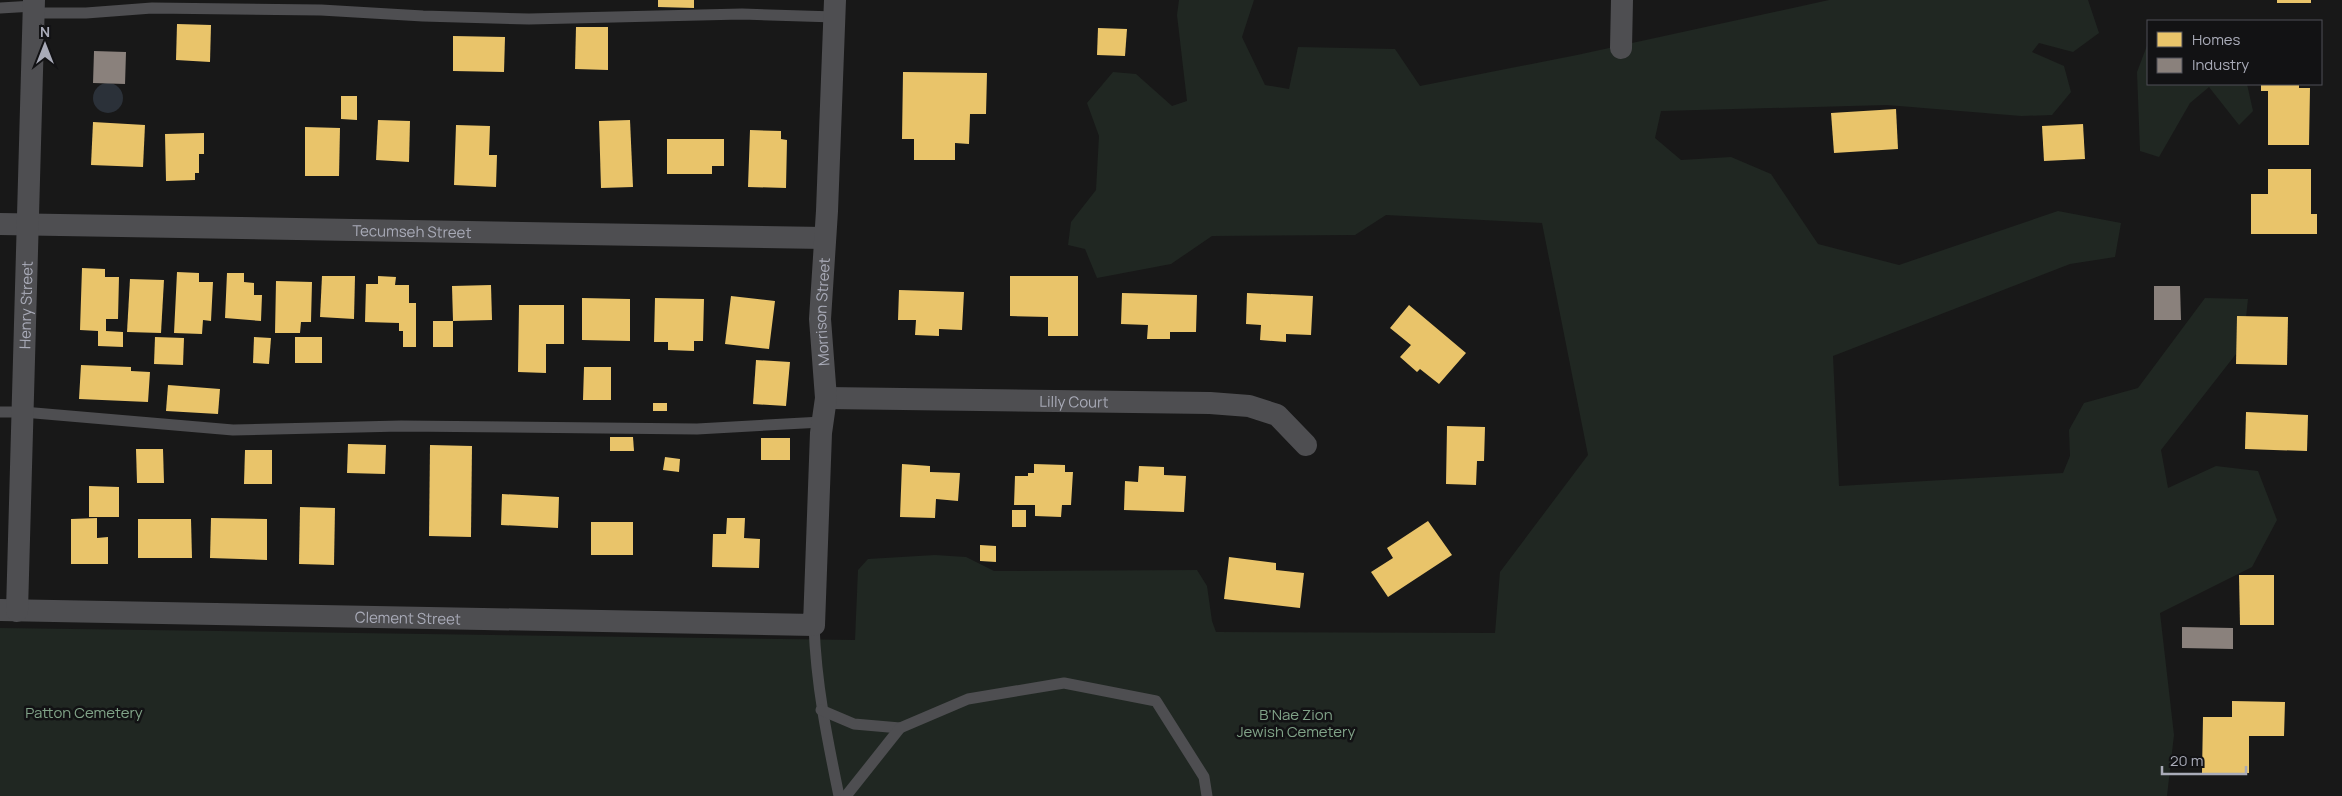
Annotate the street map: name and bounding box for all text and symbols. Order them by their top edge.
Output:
north arrow [20,20,70,70]
legend [2147,20,2322,85]
text: N [40,22,50,41]
text: Homes [2192,29,2241,50]
text: Industry [2192,54,2249,75]
street label: Tecumseh Street [352,219,472,243]
street label: Morrison Street [809,257,834,367]
street label: Henry Street [14,261,37,349]
street label: Lilly Court [1039,390,1109,412]
street label: Clement Street [355,606,461,629]
park label: Patton Cemetery [25,702,143,723]
park label: B'Nae Zion Jewish Cemetery [1237,704,1355,742]
scale bar [2162,744,2246,776]
text: 20 m [2170,750,2203,771]

